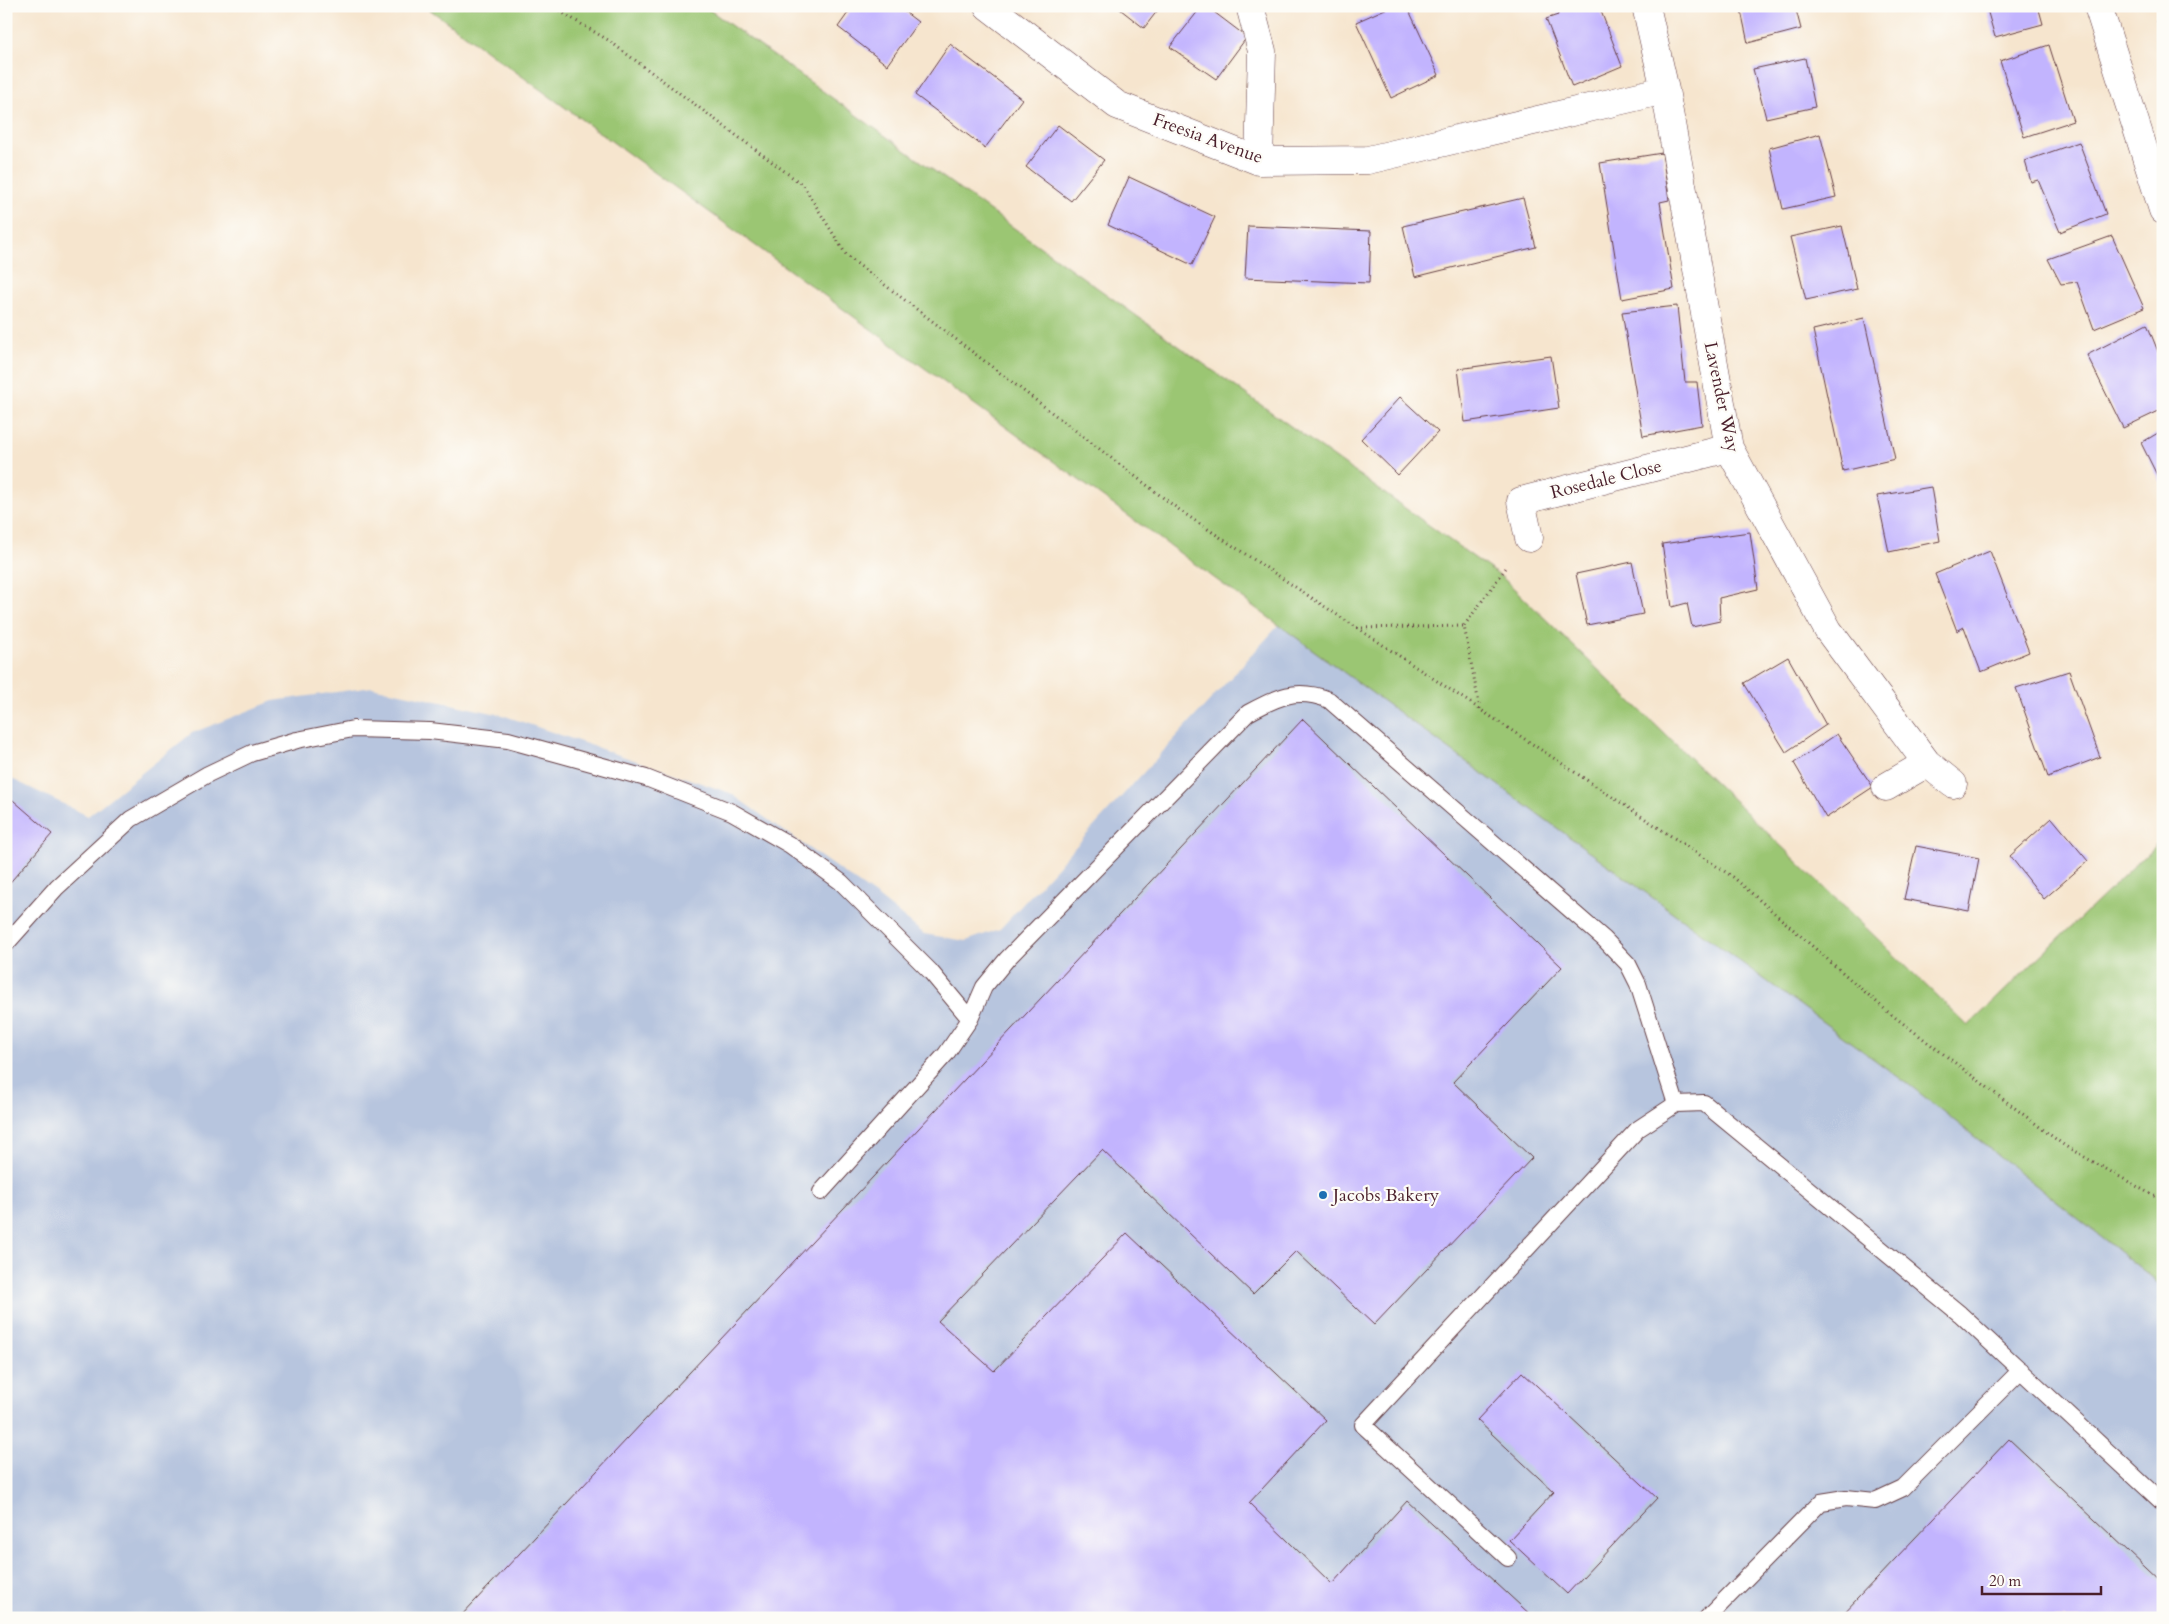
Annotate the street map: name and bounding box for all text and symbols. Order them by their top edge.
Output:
street label: Freesia Avenue [1149,107,1266,170]
street label: Lavender Way [1698,339,1746,455]
street label: Rosedale Close [1548,454,1664,505]
place label: Jacobs Bakery [1330,1183,1440,1208]
marker: Jacobs Bakery [1317,1189,1329,1201]
scale bar [1982,1564,2100,1596]
text: 20 m [1989,1571,2021,1591]

